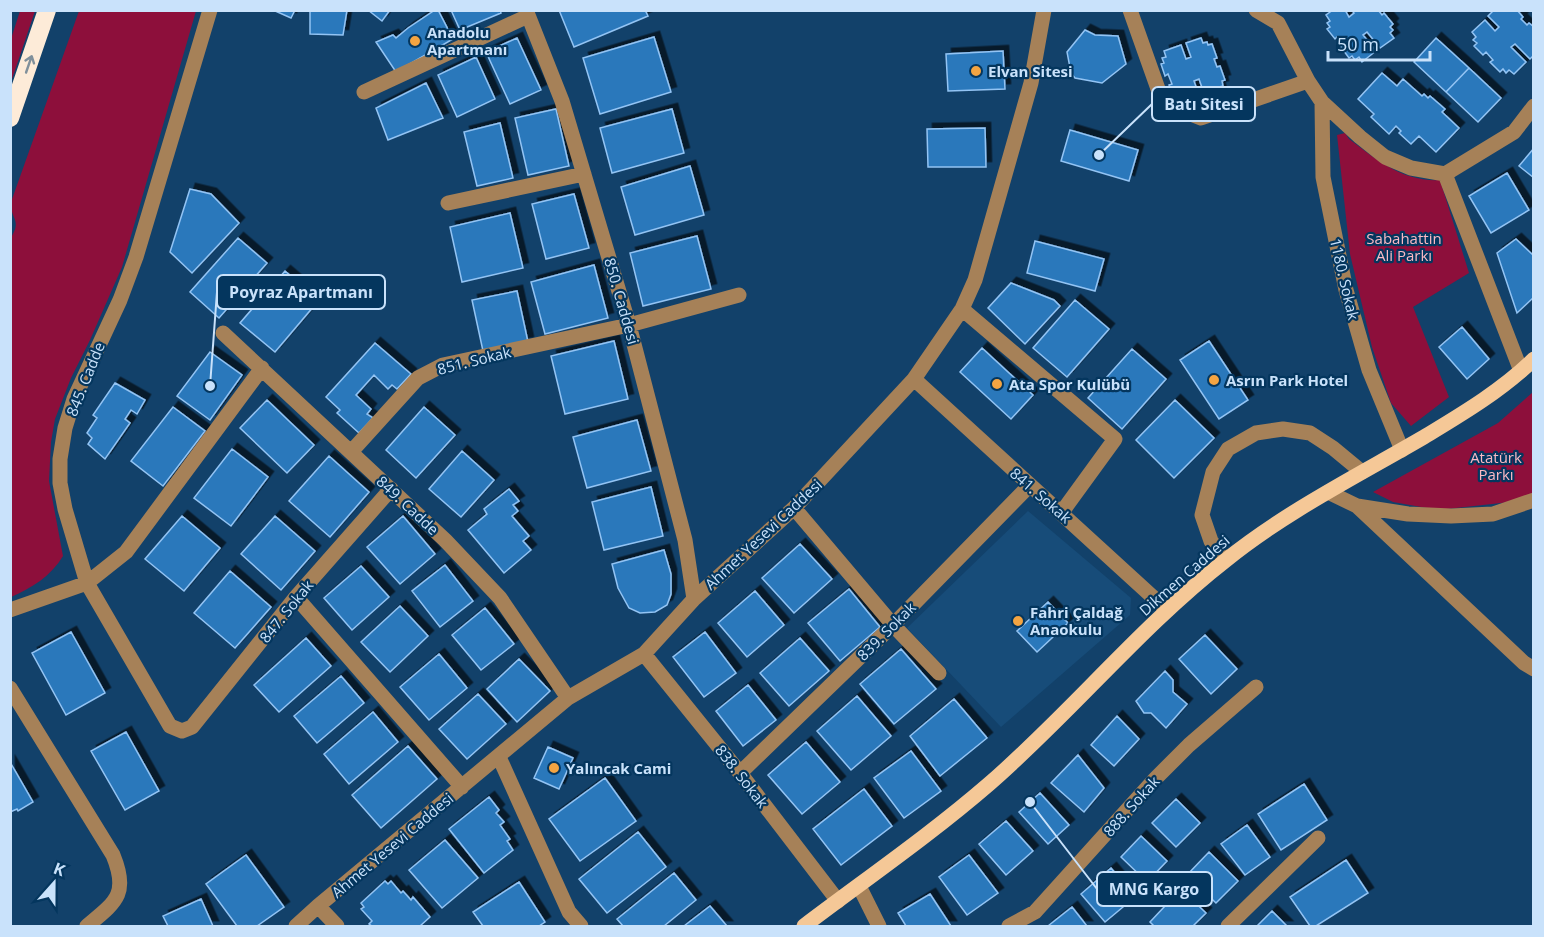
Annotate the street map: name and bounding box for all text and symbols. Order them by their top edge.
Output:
place label: Anadolu Apartmanı [427,22,507,59]
scale bar [1328,24,1430,62]
text: 50 m [1337,32,1379,56]
marker: Anadolu Apartmanı [408,34,422,48]
one-way arrow [24,55,35,74]
place label: Elvan Sitesi [988,61,1073,81]
marker: Elvan Sitesi [969,64,983,78]
callout: Batı Sitesi [1152,87,1255,121]
text: Batı Sitesi [1164,93,1244,115]
park label: Sabahattin Ali Parkı [1366,228,1442,265]
street label: 1180. Sokak [1326,236,1364,322]
street label: 850. Caddesi [600,255,644,347]
callout: Poyraz Apartmanı [217,275,385,309]
text: Poyraz Apartmanı [229,281,373,303]
street label: 845. Cadde [61,339,109,419]
street label: 851. Sokak [435,341,513,379]
place label: Asrın Park Hotel [1226,370,1348,390]
marker: Asrın Park Hotel [1207,373,1221,387]
place label: Ata Spor Kulübü [1009,374,1130,394]
marker: Ata Spor Kulübü [990,377,1004,391]
park label: Atatürk Parkı [1470,447,1522,484]
street label: 841. Sokak [1006,463,1076,527]
street label: 849. Cadde [373,471,443,539]
street label: Ahmet Yesevi Caddesi [700,474,826,594]
street label: Dikmen Caddesi [1135,530,1233,620]
street label: 847. Sokak [255,576,317,646]
street label: 839. Sokak [852,597,920,665]
place label: Fahri Çaldağ Anaokulu [1030,602,1123,639]
marker: Fahri Çaldağ Anaokulu [1011,614,1025,628]
street label: 838. Sokak [711,740,773,812]
place label: Yalıncak Cami [566,758,671,778]
marker: Yalıncak Cami [547,761,561,775]
street label: 888. Sokak [1099,771,1164,841]
street label: Ahmet Yesevi Caddesi [327,788,457,902]
north arrow [24,853,84,913]
text: K [50,857,69,881]
callout: MNG Kargo [1097,872,1212,906]
text: MNG Kargo [1109,878,1199,900]

